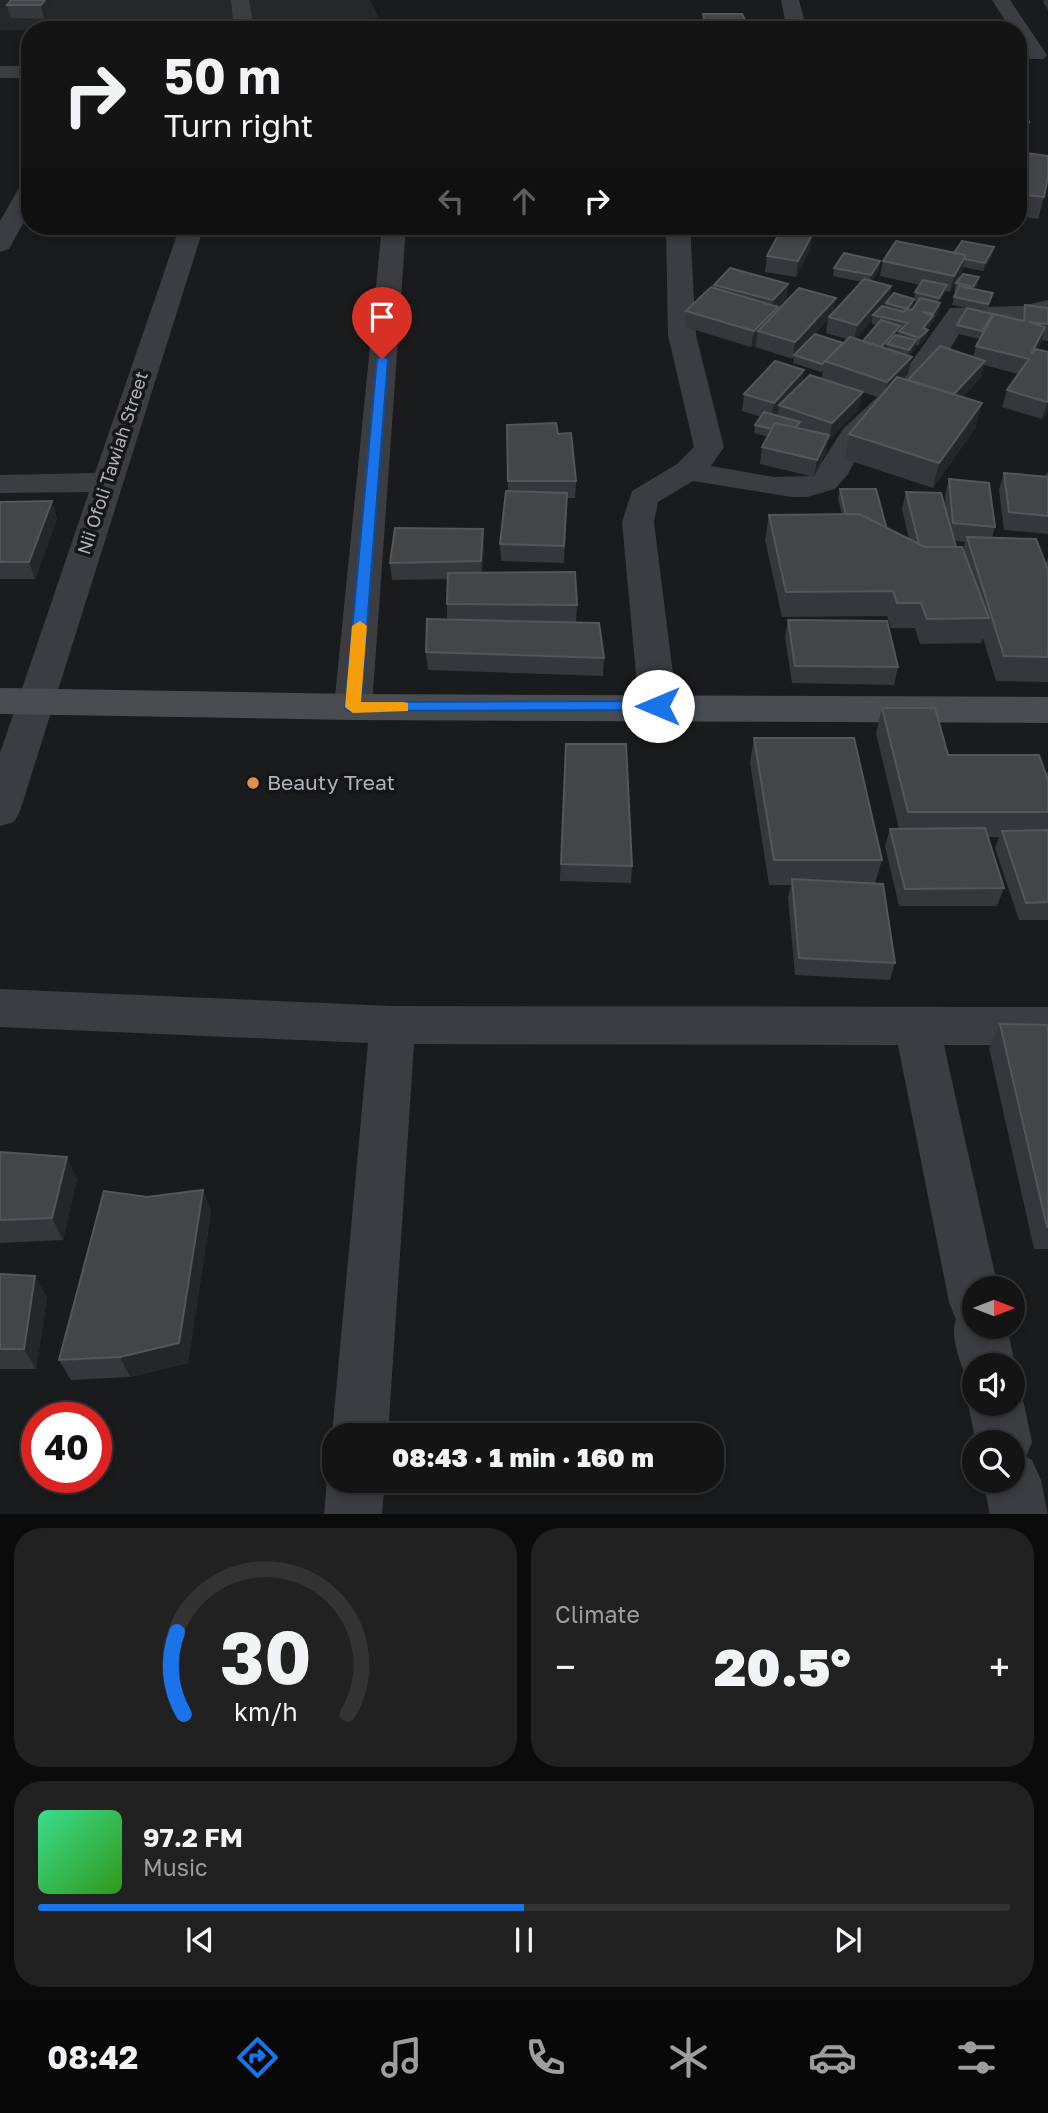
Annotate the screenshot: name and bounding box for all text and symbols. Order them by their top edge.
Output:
text: 50 m [164,46,281,105]
icon: right [49,49,140,140]
text: Turn right [164,106,313,144]
icon: left [432,182,470,220]
icon: ahead [505,182,543,220]
icon: right [578,182,616,220]
pin [352,287,412,359]
icon: arrive [363,298,401,336]
street label: Nii Ofoli Tawiah Street [72,368,152,557]
position arrow [621,669,695,743]
place label: Beauty Treat [267,769,395,795]
marker: Beauty Treat [245,775,261,791]
north arrow [962,1276,1026,1339]
map controls [962,1276,1025,1493]
button: sound [962,1353,1025,1416]
speed limit sign: 40 [21,1402,112,1493]
button: search [962,1430,1025,1493]
text: 08:43 · 1 min · 160 m [392,1442,654,1473]
text: Climate [555,1600,640,1628]
text: 30 [220,1613,311,1700]
text: 20.5° [714,1635,851,1697]
text: − [555,1644,576,1689]
text: + [989,1644,1010,1689]
text: km/h [234,1695,297,1726]
text: 97.2 FM [143,1822,243,1853]
text: Music [143,1853,208,1881]
icon: previous [181,1921,219,1959]
icon: pause [505,1921,543,1959]
icon: next [829,1921,867,1959]
icon: directions [233,2033,282,2082]
icon: music [377,2033,426,2082]
icon: phone [521,2033,570,2082]
icon: climate [664,2033,713,2082]
icon: car [808,2033,857,2082]
icon: filters [952,2033,1001,2082]
text: 08:42 [47,2038,138,2076]

